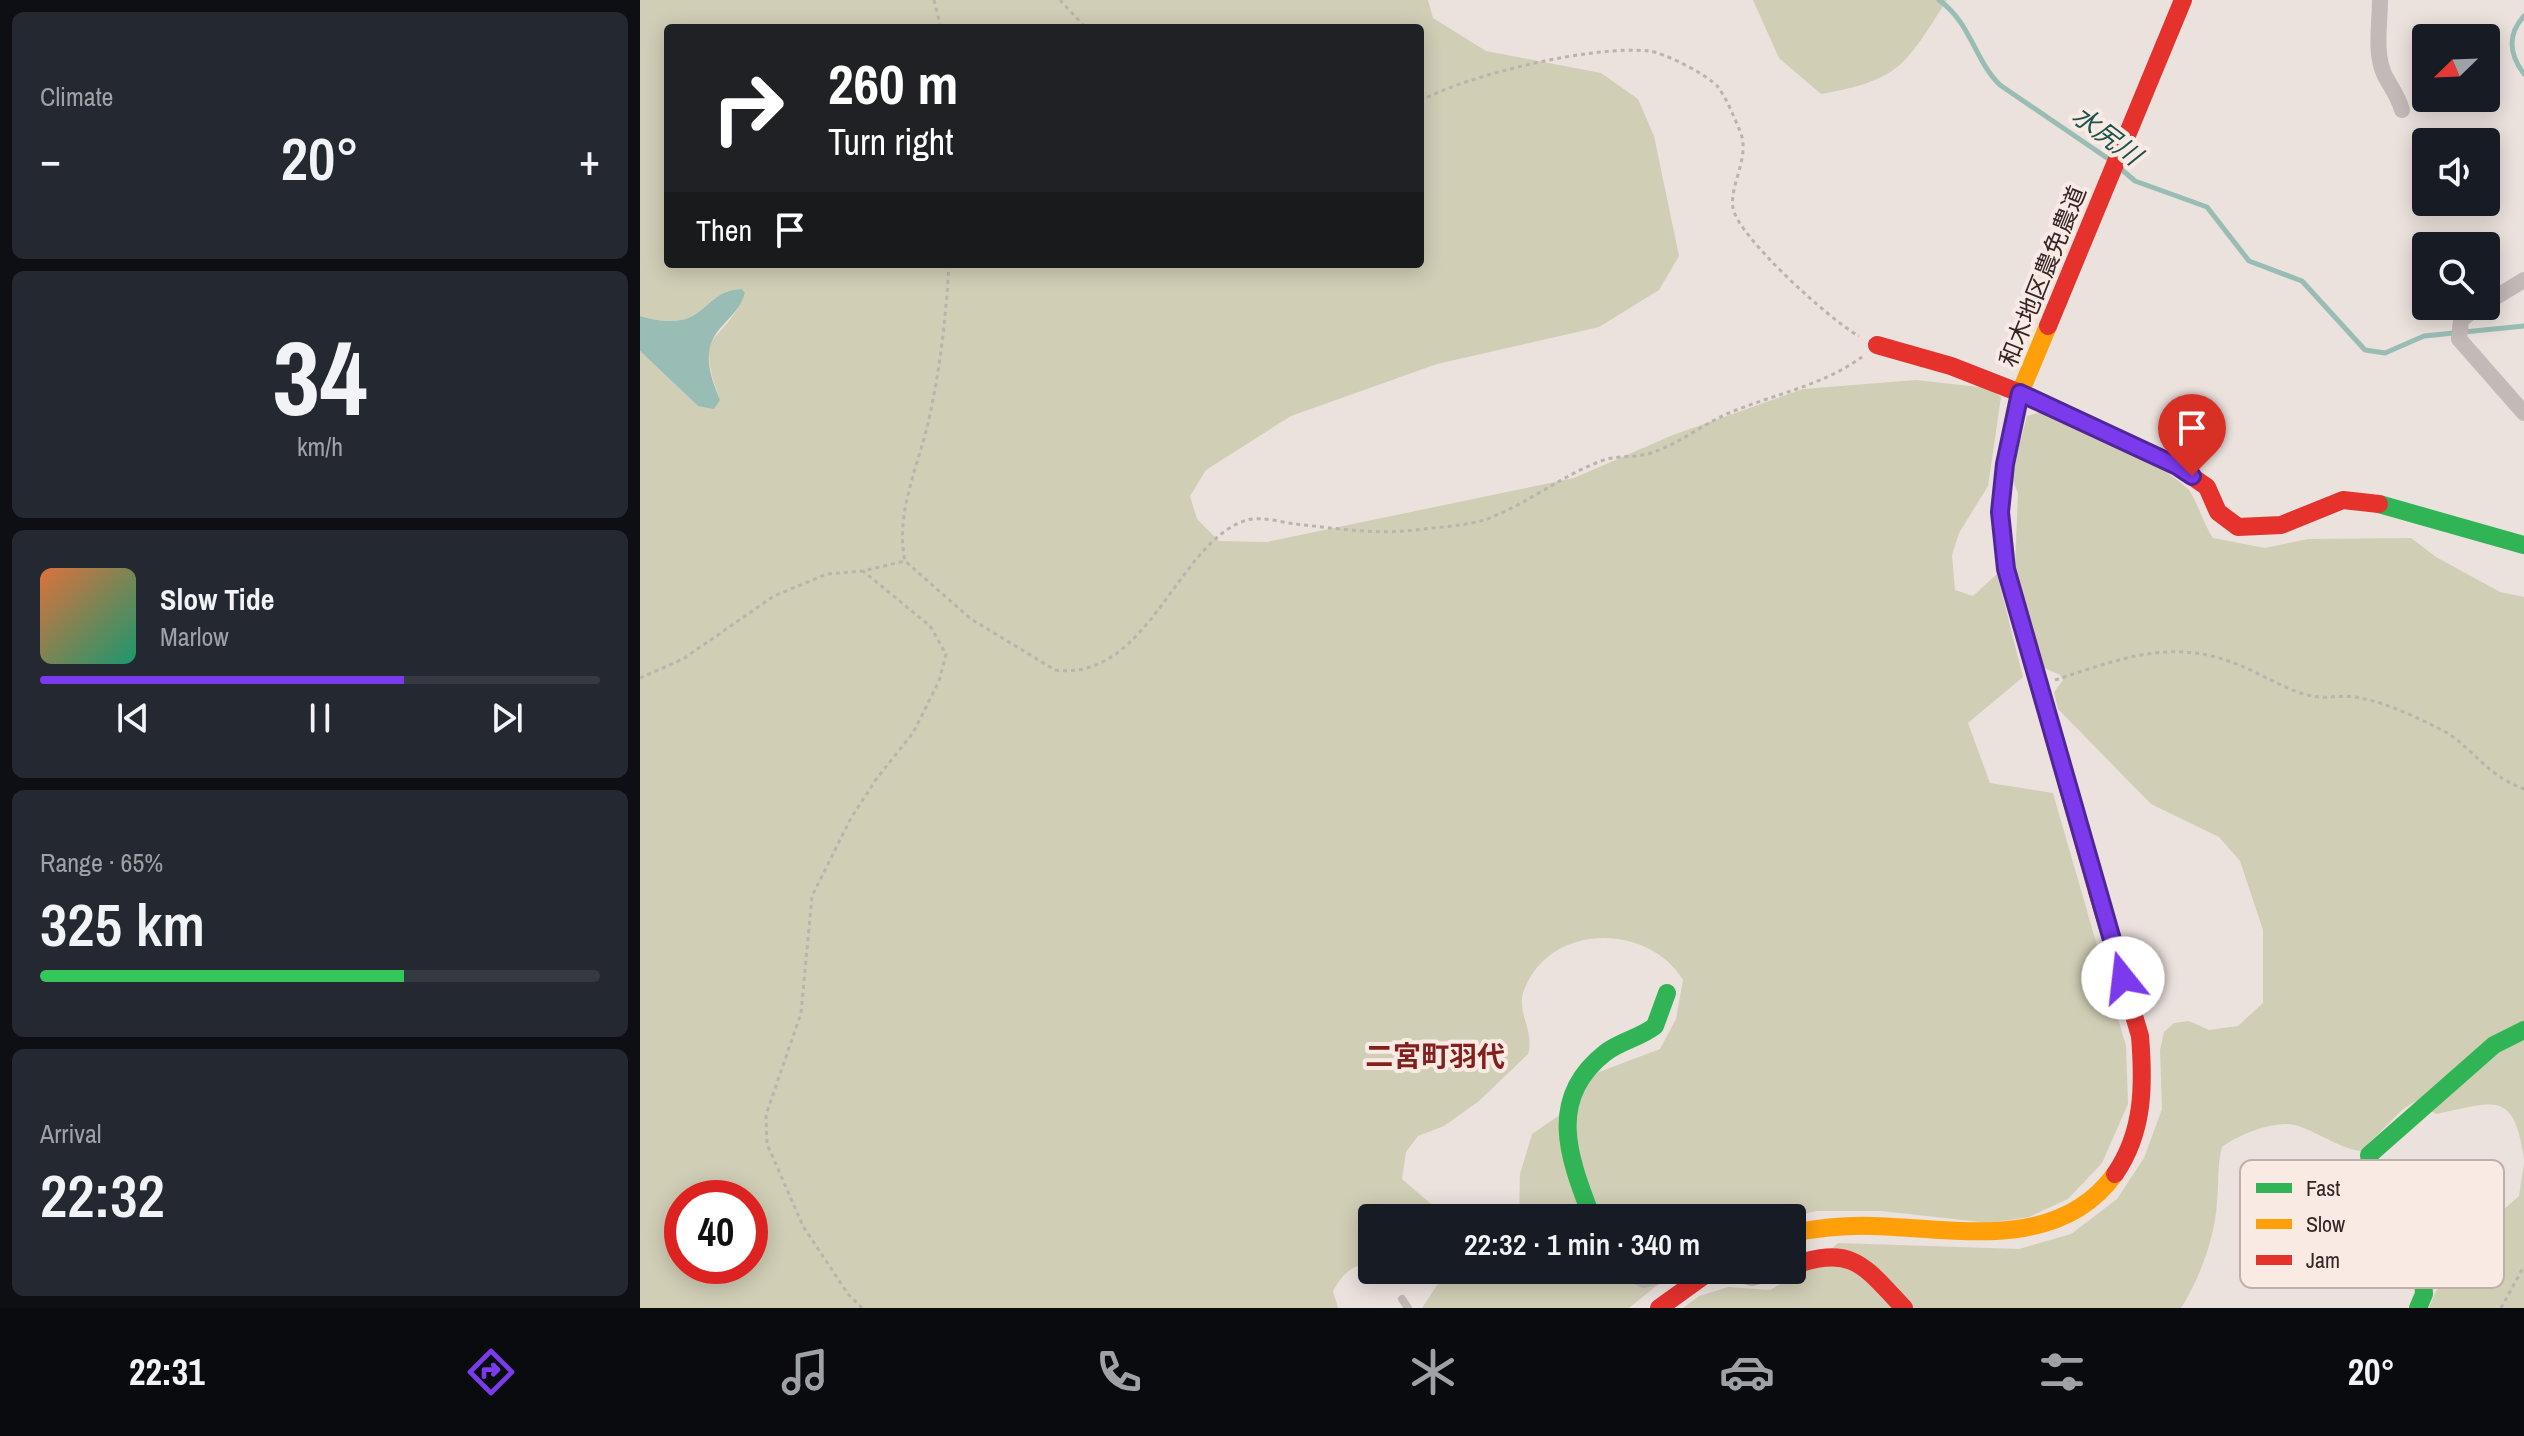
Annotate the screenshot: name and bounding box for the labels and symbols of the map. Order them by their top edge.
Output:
north arrow [2412,24,2500,112]
water label: 水尻川 [2065,98,2151,174]
street label: 和木地区農免農道 [1991,181,2093,371]
pin [2158,394,2226,476]
position arrow [2081,936,2165,1020]
district label: 二宮町羽代 [1365,1037,1505,1075]
legend [2240,1160,2504,1288]
text: Fast [2306,1173,2340,1203]
speed limit sign: 40 [664,1180,768,1284]
text: Slow [2306,1209,2345,1239]
text: Jam [2306,1245,2340,1275]

